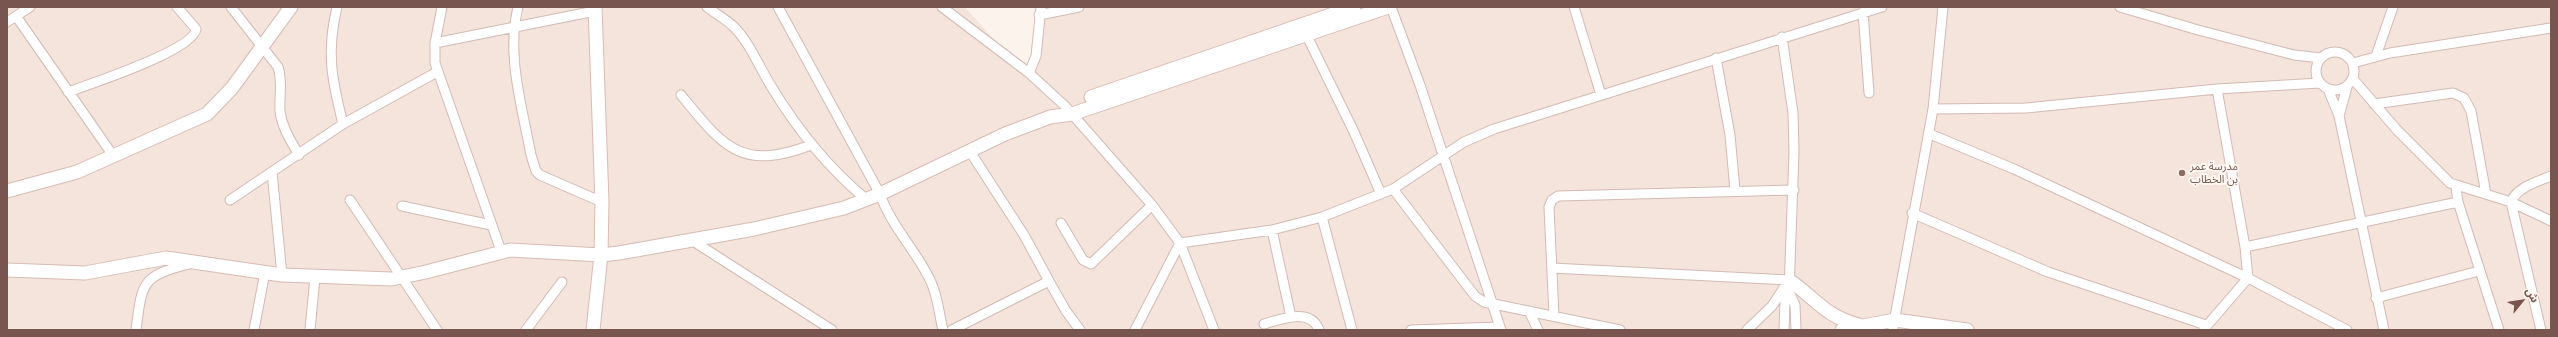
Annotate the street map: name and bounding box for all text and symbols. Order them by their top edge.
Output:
place label: مدرسة عمر بن الخطاب [2190,160,2238,186]
marker: مدرسة عمر بن الخطاب [2177,168,2187,178]
north arrow [2502,281,2542,321]
text: ش [2523,285,2542,305]

